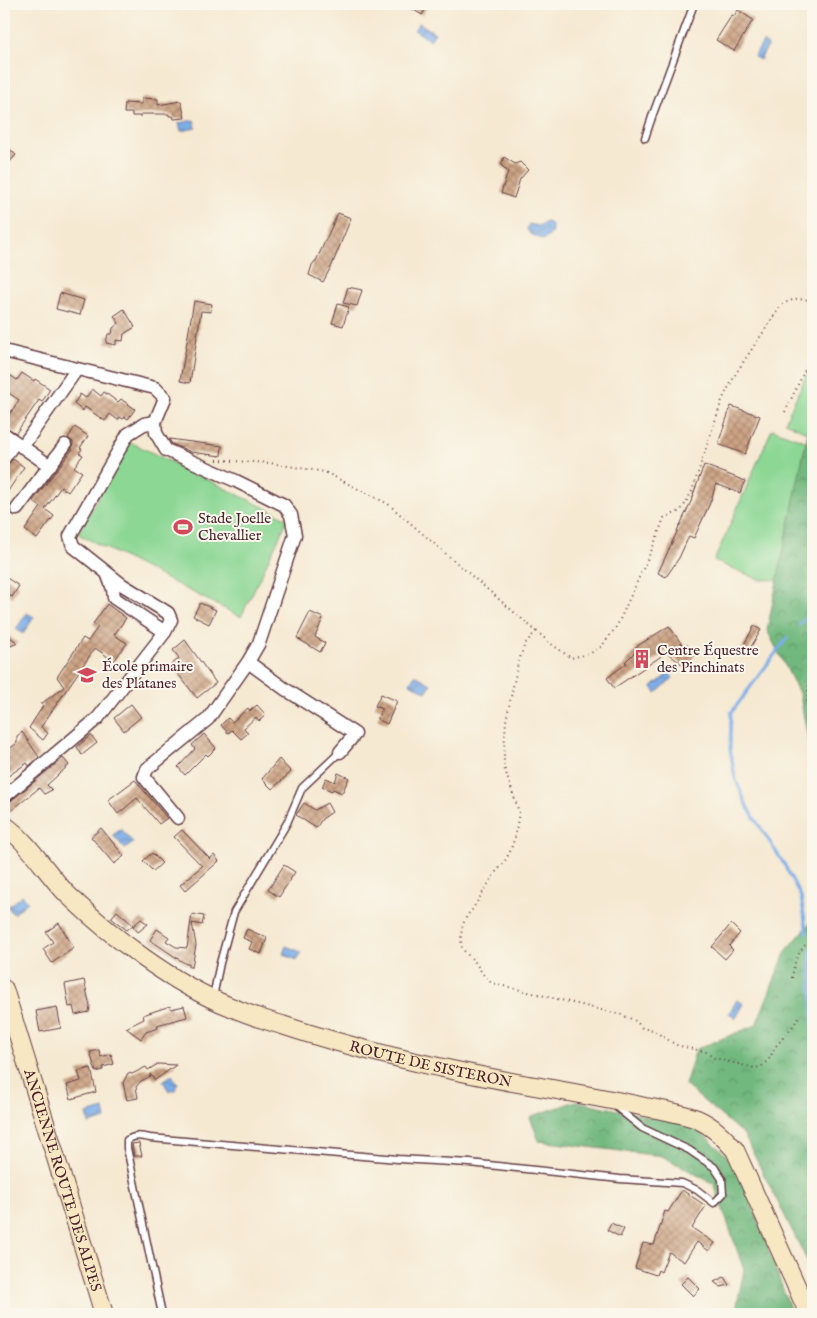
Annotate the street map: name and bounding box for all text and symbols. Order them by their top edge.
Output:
place label: Stade Joelle Chevallier [198,509,271,545]
sports icon: Stade Joelle Chevallier [172,516,194,538]
place label: Centre Équestre des Pinchinats [657,641,759,677]
building icon: Centre Équestre des Pinchinats [631,648,653,670]
place label: École primaire des Platanes [102,657,193,693]
school or university icon: École primaire des Platanes [76,664,98,686]
street label: ROUTE DE SISTERON [347,1037,513,1092]
street label: ANCIENNE ROUTE DES ALPES [19,1066,106,1294]

